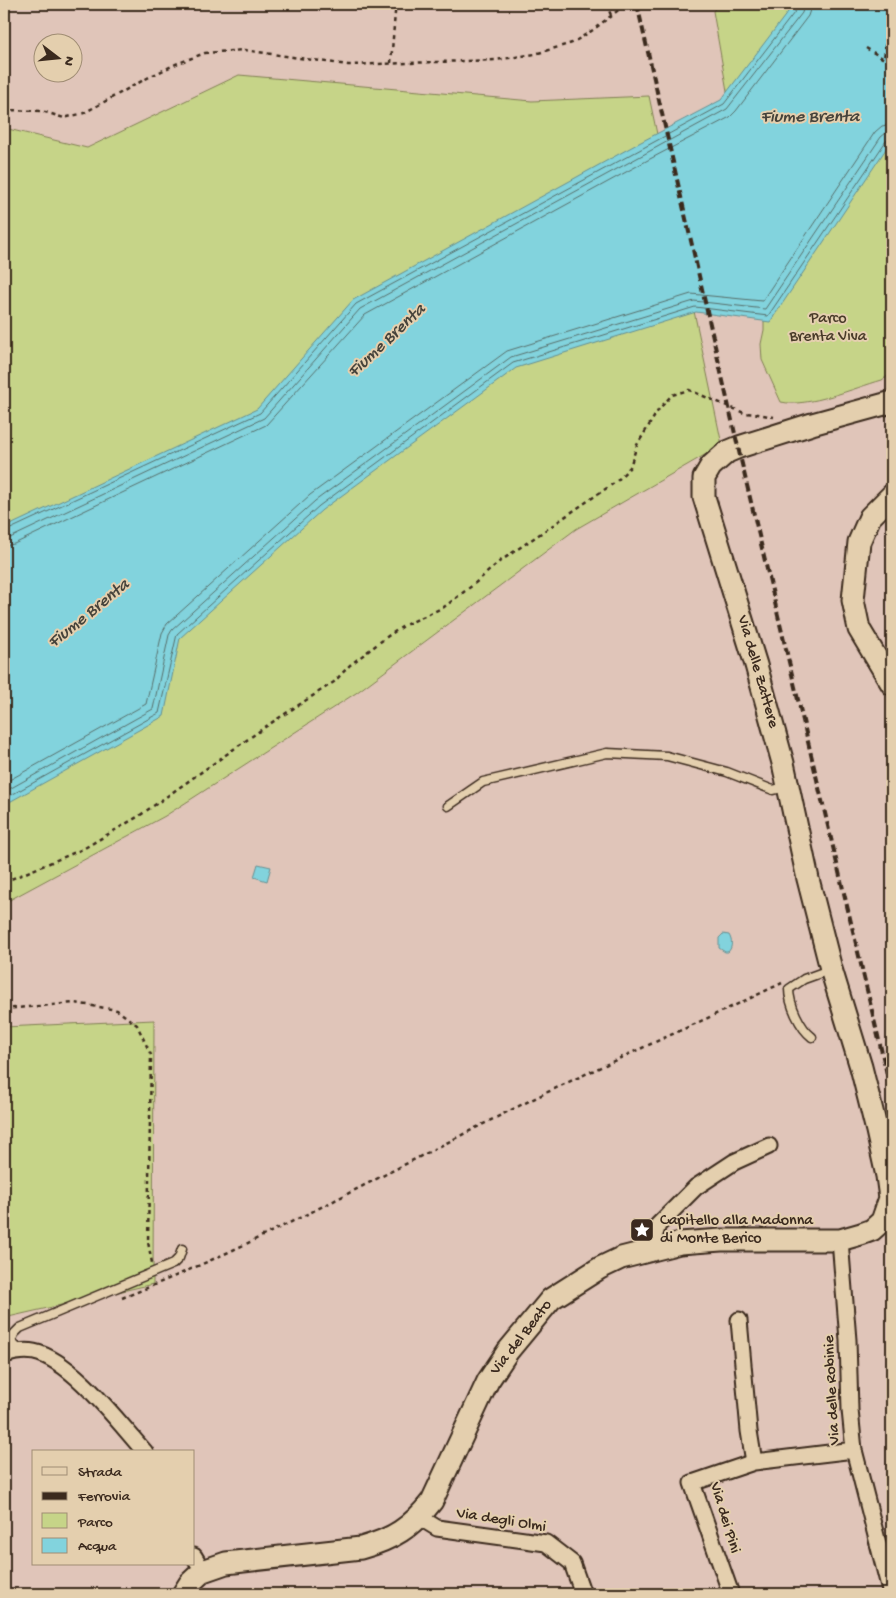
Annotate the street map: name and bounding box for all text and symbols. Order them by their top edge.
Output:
north arrow [32,32,82,82]
text: N [59,54,78,68]
water label: Fiume Brenta [761,107,860,128]
water label: Fiume Brenta [344,299,431,382]
park label: Parco Brenta Viva [788,310,868,347]
water label: Fiume Brenta [44,574,135,653]
street label: Via delle Zattere [732,613,782,731]
place label: Capitello alla Madonna di Monte Berico [660,1212,814,1249]
place icon: Capitello alla Madonna di Monte Berico [629,1217,655,1243]
street label: Via del Beato [486,1297,557,1380]
street label: Via delle Robinie [821,1334,845,1446]
legend [32,1450,195,1566]
text: Strada [78,1464,123,1482]
street label: Via dei Pini [704,1479,744,1556]
text: Ferrovia [77,1488,131,1506]
street label: Via degli Olmi [454,1504,547,1537]
text: Parco [77,1514,113,1532]
text: Acqua [78,1538,117,1556]

